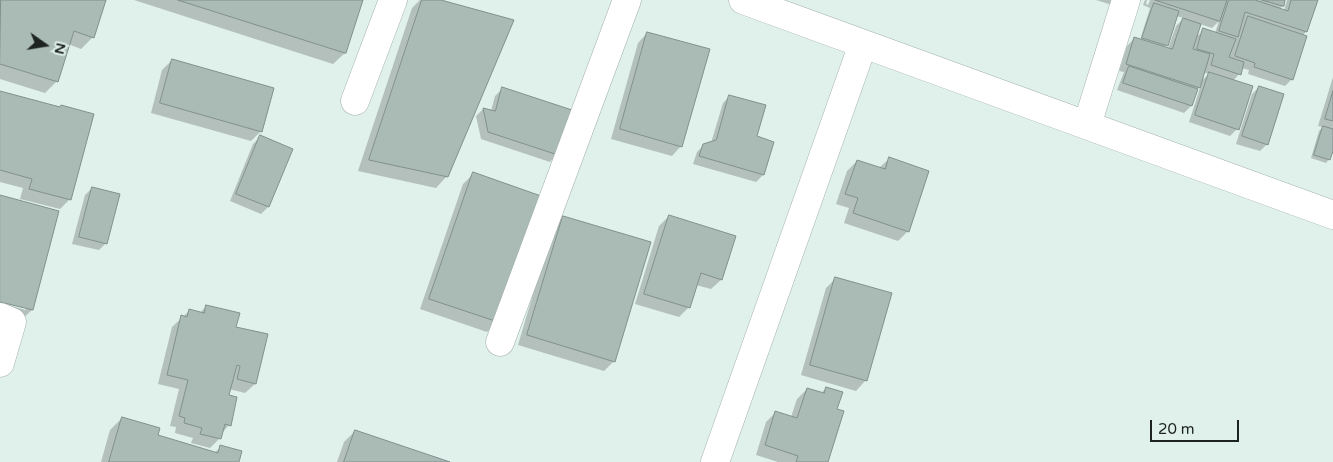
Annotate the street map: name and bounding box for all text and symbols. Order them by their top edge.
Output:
north arrow [20,20,70,70]
text: N [51,41,70,56]
scale bar [1153,410,1242,442]
text: 20 m [1158,420,1195,438]

